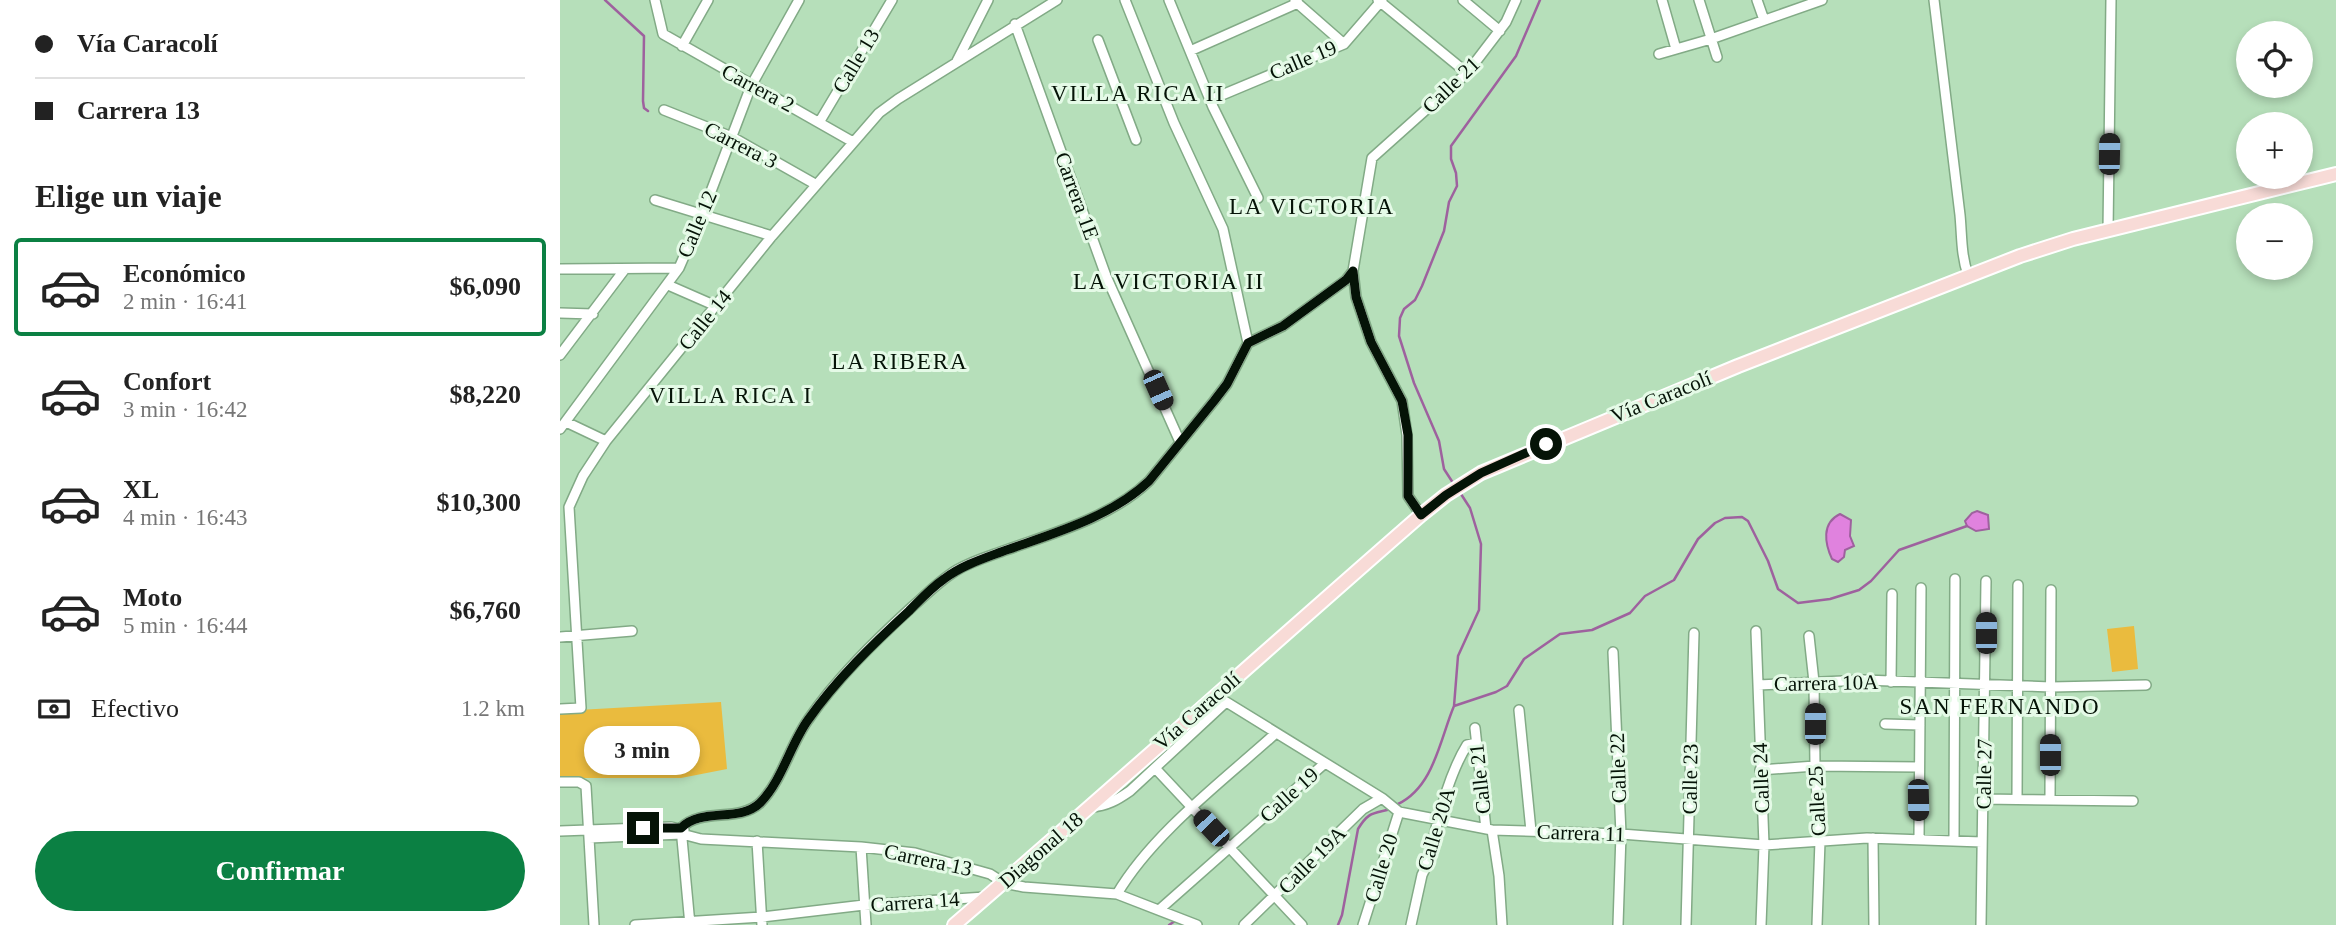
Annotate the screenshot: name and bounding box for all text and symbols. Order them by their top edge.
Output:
map controls [2236,21,2313,280]
button: locate [2236,21,2313,98]
street label: Calle 13 [828,25,884,97]
text: Vía Caracolí [77,29,218,58]
street label: Calle 19 [1266,35,1340,85]
street label: Calle 21 [1417,52,1485,118]
street label: Carrera 2 [718,59,798,117]
district label: VILLA RICA II [1051,81,1225,106]
text: Carrera 13 [77,96,200,125]
button: + [2236,112,2313,189]
street label: Carrera 3 [700,116,782,174]
car [2099,133,2120,175]
street label: Carrera 1E [1050,149,1104,243]
text: Elige un viaje [35,178,222,214]
street label: Calle 12 [672,187,722,261]
district label: LA VICTORIA [1229,194,1395,219]
button: − [2236,203,2313,280]
icon: car [39,256,102,319]
text: Económico [123,259,246,288]
district label: LA VICTORIA II [1073,269,1265,294]
text: $6,090 [450,272,521,301]
street label: Calle 14 [673,285,737,355]
text: 2 min · 16:41 [123,289,248,314]
district label: LA RIBERA [831,349,969,374]
icon: car [39,364,102,427]
street label: Vía Caracolí [1607,366,1715,428]
text: Confort [123,367,211,396]
car [1140,367,1177,413]
text: $8,220 [450,380,521,409]
district label: VILLA RICA I [649,383,813,408]
text: 3 min · 16:42 [123,397,248,422]
route start [1530,428,1562,460]
icon: car [39,472,102,535]
text: XL [123,475,159,504]
text: $10,300 [437,488,521,517]
text: 4 min · 16:43 [123,505,248,530]
icon: car [39,580,102,643]
text: Moto [123,583,182,612]
text: $6,760 [450,596,521,625]
car [1976,612,1997,654]
text: 5 min · 16:44 [123,613,248,638]
street label: Vía Caracolí [1149,667,1245,755]
street label: Carrera 10A [1774,670,1879,696]
icon: cash [35,690,73,728]
text: Efectivo [91,694,179,723]
district label: SAN FERNANDO [1900,694,2101,719]
text: 1.2 km [461,696,525,721]
car [1805,703,1826,745]
callout: 3 min [585,726,701,776]
street label: Calle 22 [1605,732,1631,804]
car [2040,734,2061,776]
text: 3 min [614,738,670,763]
street label: Calle 27 [1971,739,1997,809]
street label: Calle 24 [1748,742,1774,814]
street label: Calle 21 [1464,743,1496,815]
street label: Calle 23 [1677,744,1703,814]
street label: Calle 19 [1255,762,1323,828]
street label: Calle 25 [1803,765,1831,837]
car [1908,779,1929,821]
street label: Calle 20A [1412,784,1460,874]
car [1189,805,1234,851]
street label: Diagonal 18 [994,807,1088,893]
route end [627,812,659,844]
street label: Carrera 11 [1536,819,1626,847]
street label: Calle 19A [1273,821,1351,899]
button: Confirmar [35,831,525,911]
street label: Calle 20 [1359,831,1403,905]
street label: Carrera 13 [882,839,974,881]
street label: Carrera 14 [870,887,961,917]

